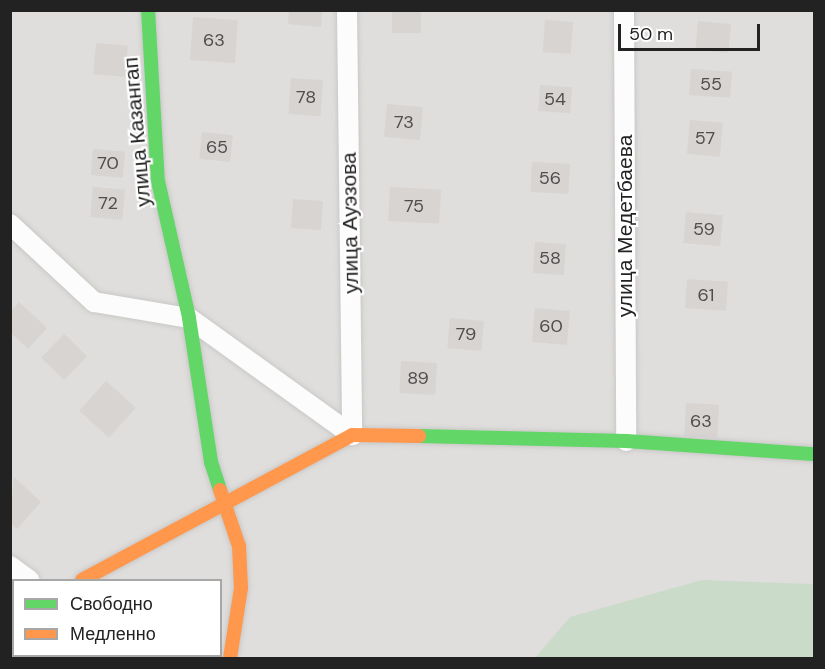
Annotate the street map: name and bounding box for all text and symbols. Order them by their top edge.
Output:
scale bar [621,12,764,50]
text: 50 m [629,22,673,46]
house number: 63 [203,29,225,51]
street label: улица Казангап [118,56,156,208]
house number: 55 [700,73,722,95]
house number: 78 [296,86,316,108]
house number: 54 [544,88,566,110]
house number: 73 [394,111,414,133]
house number: 57 [695,127,715,149]
street label: улица Медетбаева [612,135,638,317]
house number: 65 [206,136,228,158]
house number: 70 [97,152,119,174]
street label: улица Ауэзова [336,152,364,294]
house number: 56 [539,167,561,189]
house number: 72 [98,192,118,214]
house number: 75 [404,195,424,217]
house number: 59 [693,218,715,240]
house number: 58 [539,247,561,269]
house number: 61 [698,284,714,306]
house number: 60 [539,315,563,337]
house number: 79 [456,323,476,345]
house number: 89 [407,367,429,389]
house number: 63 [690,410,712,432]
legend [12,579,222,657]
text: Свободно [70,592,153,616]
text: Медленно [70,622,156,646]

